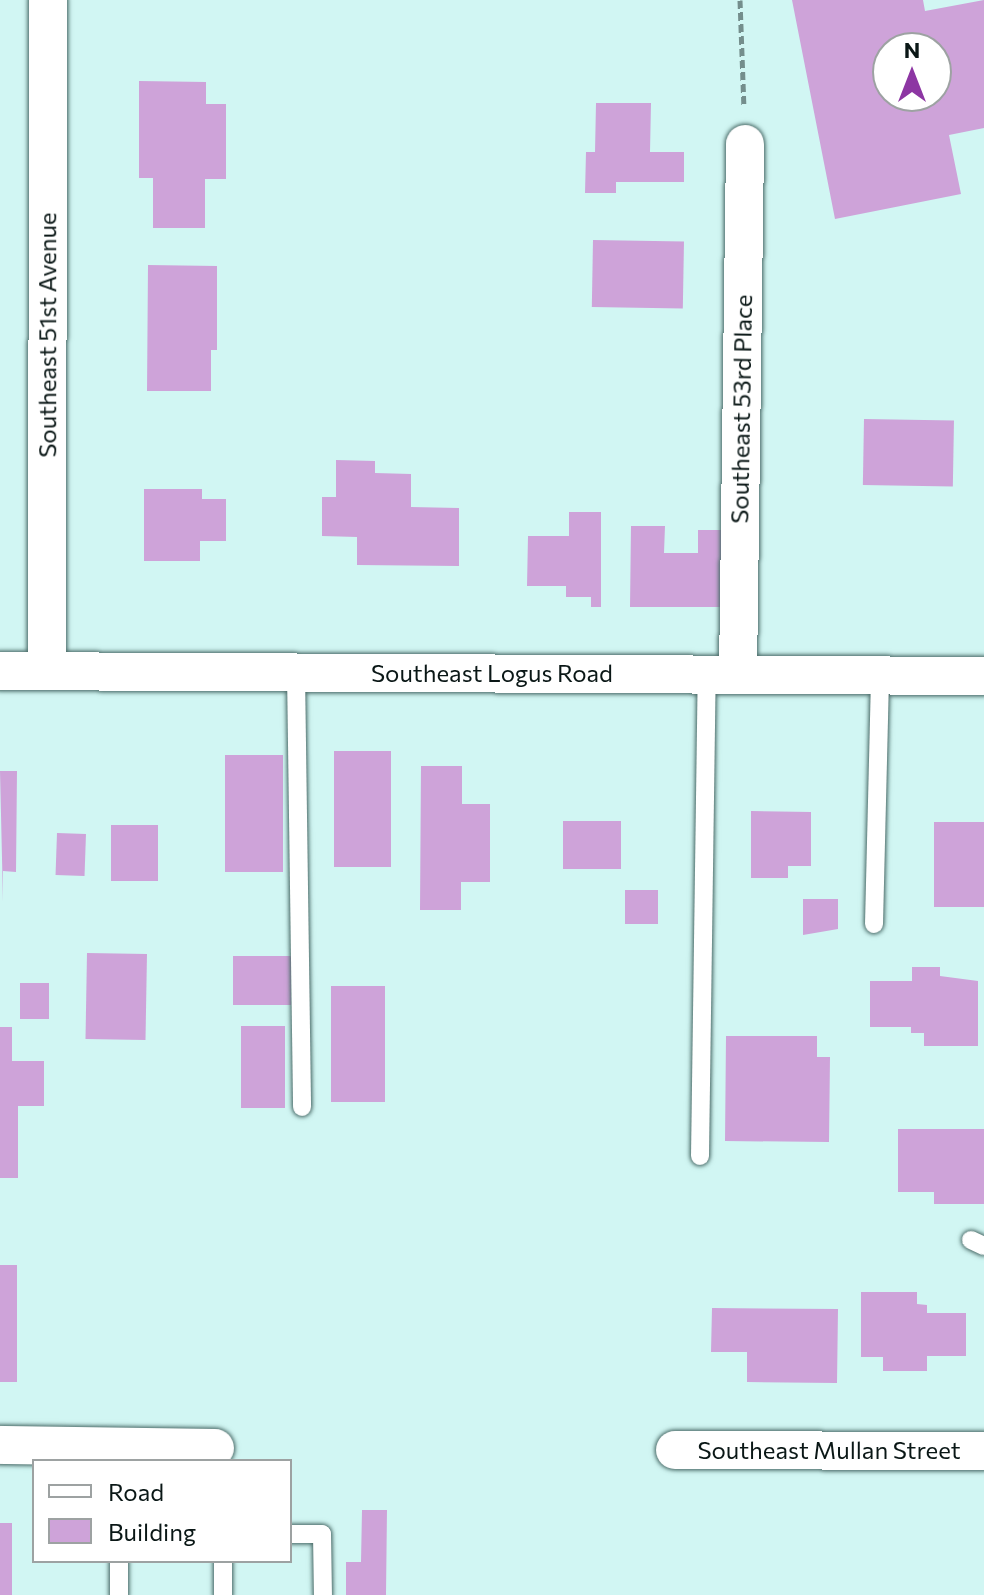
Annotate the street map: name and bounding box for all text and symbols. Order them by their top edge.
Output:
north arrow [872,32,952,112]
text: N [904,36,920,63]
street label: Southeast 51st Avenue [33,212,61,458]
street label: Southeast 53rd Place [725,294,757,524]
street label: Southeast Logus Road [371,659,613,687]
street label: Southeast Mullan Street [697,1436,961,1464]
legend [32,1459,292,1563]
text: Road [108,1477,164,1506]
text: Building [108,1517,196,1546]

